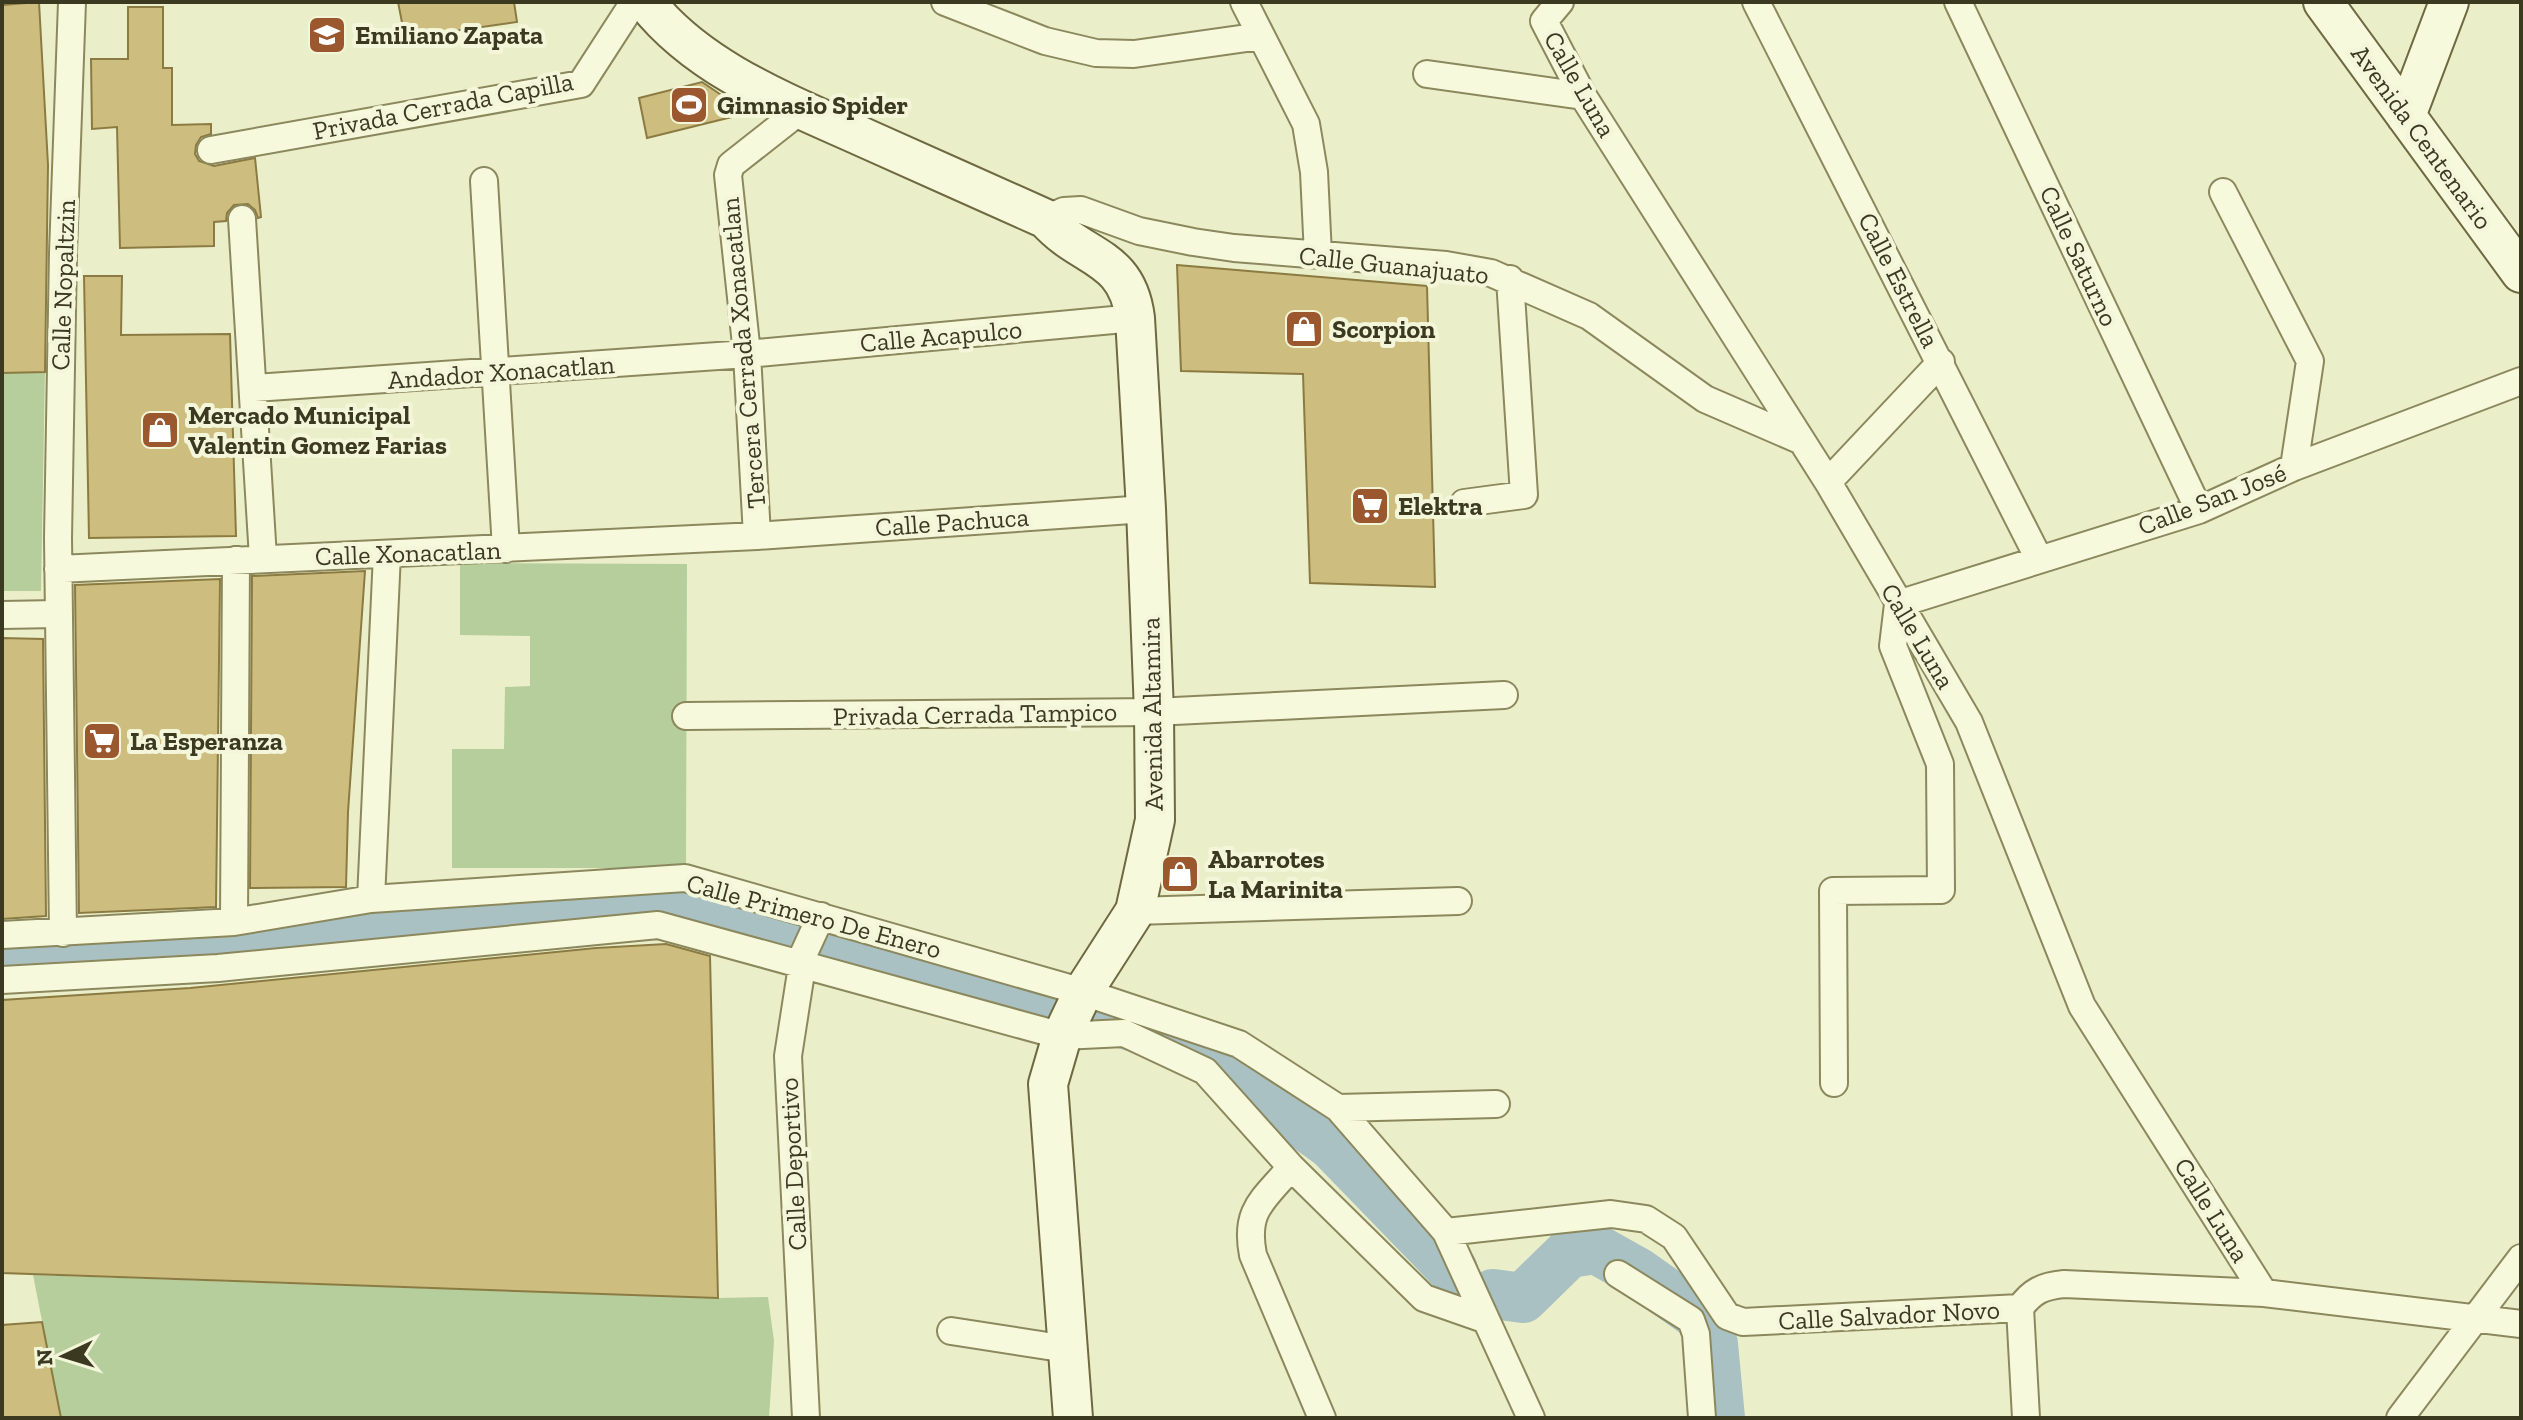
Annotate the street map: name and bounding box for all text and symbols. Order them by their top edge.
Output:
school or university icon: Emiliano Zapata [306,14,348,56]
place label: Emiliano Zapata [355,19,543,51]
street label: Calle Luna [1537,25,1623,143]
street label: Avenida Centenario [2344,38,2500,236]
street label: Privada Cerrada Capilla [310,65,576,147]
sports icon: Gimnasio Spider [668,84,710,126]
place label: Gimnasio Spider [717,89,908,121]
street label: Calle Saturno [2033,181,2125,331]
street label: Tercera Cerrada Xonacatlan [713,196,773,510]
street label: Calle Nopaltzin [44,199,82,371]
street label: Calle Estrella [1851,207,1947,353]
street label: Calle Guanajuato [1298,239,1490,291]
shop icon: Scorpion [1283,308,1325,350]
street label: Calle Acapulco [859,313,1023,359]
place label: Scorpion [1332,313,1436,345]
street label: Andador Xonacatlan [386,348,616,396]
place label: Mercado Municipal Valentin Gomez Farias [188,399,447,461]
shop icon: Mercado Municipal Valentin Gomez Farias [139,409,181,451]
street label: Calle San José [2133,456,2291,542]
supermarket icon: Elektra [1349,485,1391,527]
place label: Elektra [1398,490,1483,522]
street label: Calle Pachuca [874,501,1031,543]
street label: Calle Xonacatlan [314,534,502,572]
street label: Calle Luna [1874,577,1962,695]
street label: Avenida Altamira [1134,616,1170,811]
street label: Privada Cerrada Tampico [833,696,1117,732]
supermarket icon: La Esperanza [81,720,123,762]
place label: La Esperanza [130,725,283,757]
place label: Abarrotes La Marinita [1208,843,1343,905]
shop icon: Abarrotes La Marinita [1159,853,1201,895]
street label: Calle Primero De Enero [683,867,945,965]
street label: Calle Deportivo [772,1077,814,1251]
street label: Calle Luna [2167,1152,2257,1269]
street label: Calle Salvador Novo [1777,1293,2001,1337]
north arrow [24,1316,104,1396]
text: N [30,1348,59,1367]

